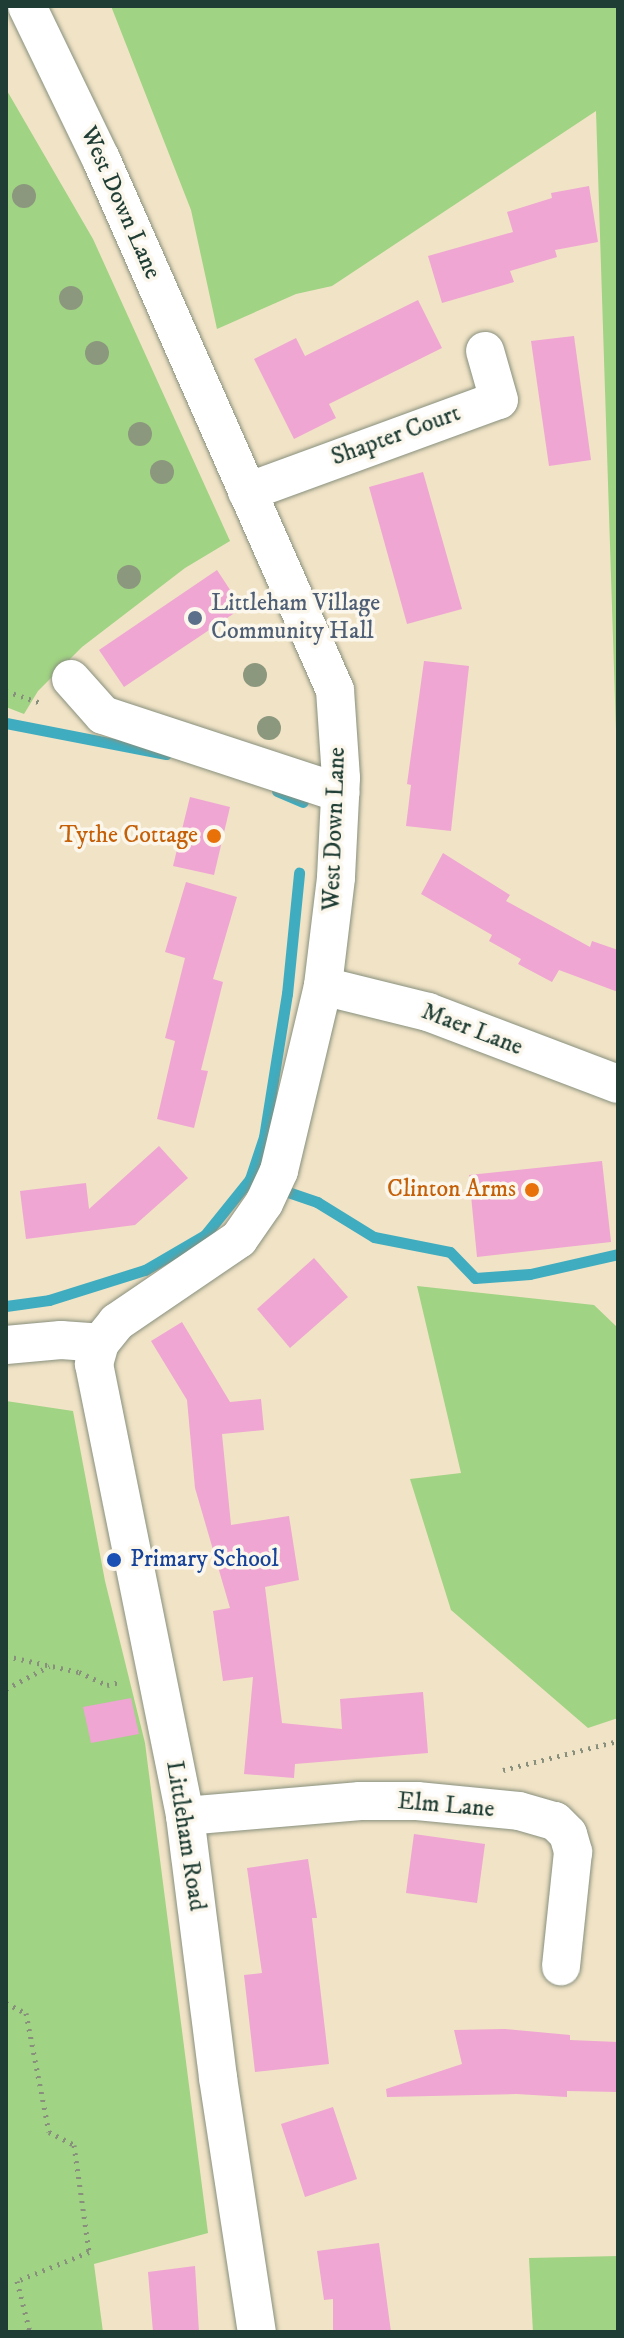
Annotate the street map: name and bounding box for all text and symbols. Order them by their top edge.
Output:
street label: West Down Lane [73,122,167,284]
street label: Shapter Court [328,399,464,473]
place label: Littleham Village Community Hall [211,590,380,646]
marker: Littleham Village Community Hall [186,609,204,627]
street label: West Down Lane [318,747,352,911]
place label: Tythe Cottage [59,822,198,850]
marker: Tythe Cottage [205,827,223,845]
street label: Maer Lane [417,998,527,1062]
place label: Clinton Arms [387,1176,516,1204]
marker: Clinton Arms [523,1181,541,1199]
place label: Primary School [130,1546,279,1574]
marker: Primary School [105,1551,123,1569]
street label: Littleham Road [159,1759,211,1913]
street label: Elm Lane [396,1787,496,1825]

